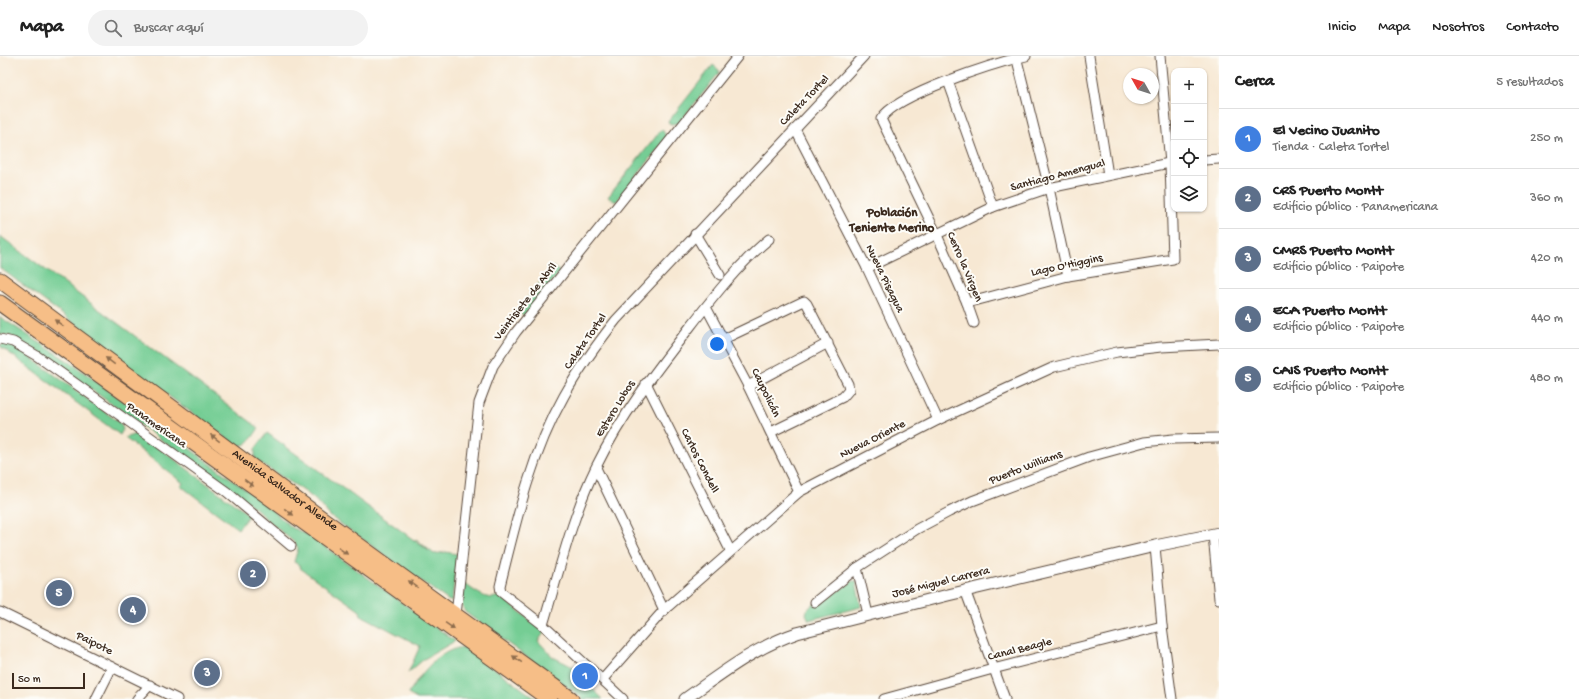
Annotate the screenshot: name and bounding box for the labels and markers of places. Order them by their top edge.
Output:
pin: 2 [240,559,266,589]
pin: 5 [46,578,72,608]
pin: 4 [120,595,146,625]
pin: 3 [194,658,220,688]
pin: 1 [572,661,598,691]

